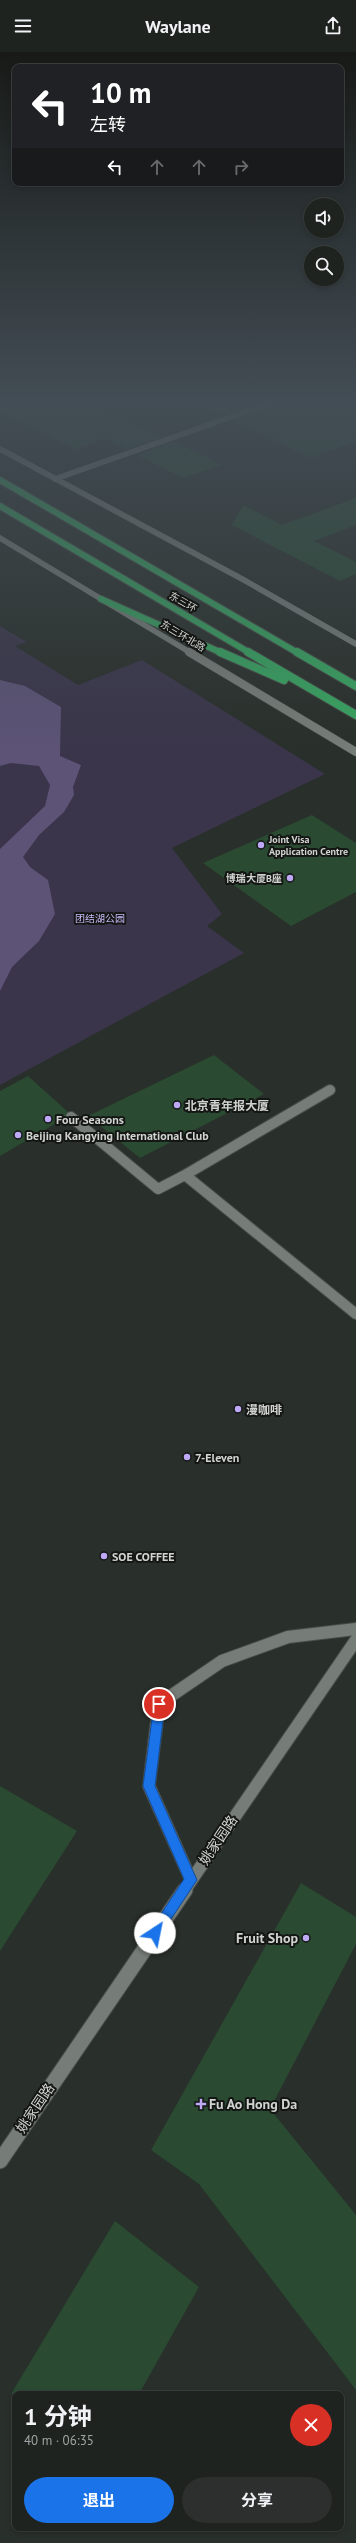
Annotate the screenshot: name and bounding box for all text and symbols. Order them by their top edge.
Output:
icon: menu [12,15,34,37]
text: Waylane [145,15,211,38]
icon: share [322,15,344,37]
text: 10 m [90,74,151,111]
icon: left [24,80,76,132]
text: 左转 [90,113,126,136]
icon: left [104,156,126,178]
icon: ahead [146,156,168,178]
icon: ahead [188,156,210,178]
icon: right [230,156,252,178]
map controls [304,198,344,286]
button: sound [304,198,344,238]
button: search [304,246,344,286]
street label: 东三环 [167,589,199,615]
street label: 东三环北路 [158,618,208,654]
place label: Joint Visa Application Centre [268,833,348,858]
marker: Joint Visa Application Centre [256,840,266,850]
place label: 博瑞大厦B座 [226,872,282,885]
marker: 博瑞大厦B座 [285,873,295,883]
park label: 团结湖公园 [75,912,125,925]
place label: 北京青年报大厦 [185,1098,269,1113]
marker: 北京青年报大厦 [172,1100,182,1110]
place label: Four Seasons [56,1112,124,1127]
marker: Four Seasons [43,1114,53,1124]
place label: Beijing Kangying International Club [26,1128,209,1143]
marker: Beijing Kangying International Club [13,1130,23,1140]
place label: 漫咖啡 [246,1402,282,1417]
marker: 漫咖啡 [233,1404,243,1414]
place label: 7-Eleven [195,1450,239,1465]
marker: 7-Eleven [182,1452,192,1462]
place label: SOE COFFEE [112,1549,175,1564]
marker: SOE COFFEE [99,1551,109,1561]
pin [142,1687,176,1721]
icon: arrive [148,1693,170,1715]
street label: 姚家园路 [195,1812,241,1868]
position arrow [134,1912,176,1954]
place label: Fruit Shop [236,1929,298,1947]
marker: Fruit Shop [301,1933,311,1943]
street label: 姚家园路 [12,2080,58,2136]
place label: Fu Ao Hong Da [209,2095,297,2113]
marker: Fu Ao Hong Da [196,2099,206,2109]
text: 1 分钟 [24,2401,92,2432]
button: close [290,2404,332,2446]
text: 40 m · 06:35 [24,2432,94,2449]
button: 退出 [24,2477,174,2523]
button: 分享 [182,2477,332,2523]

